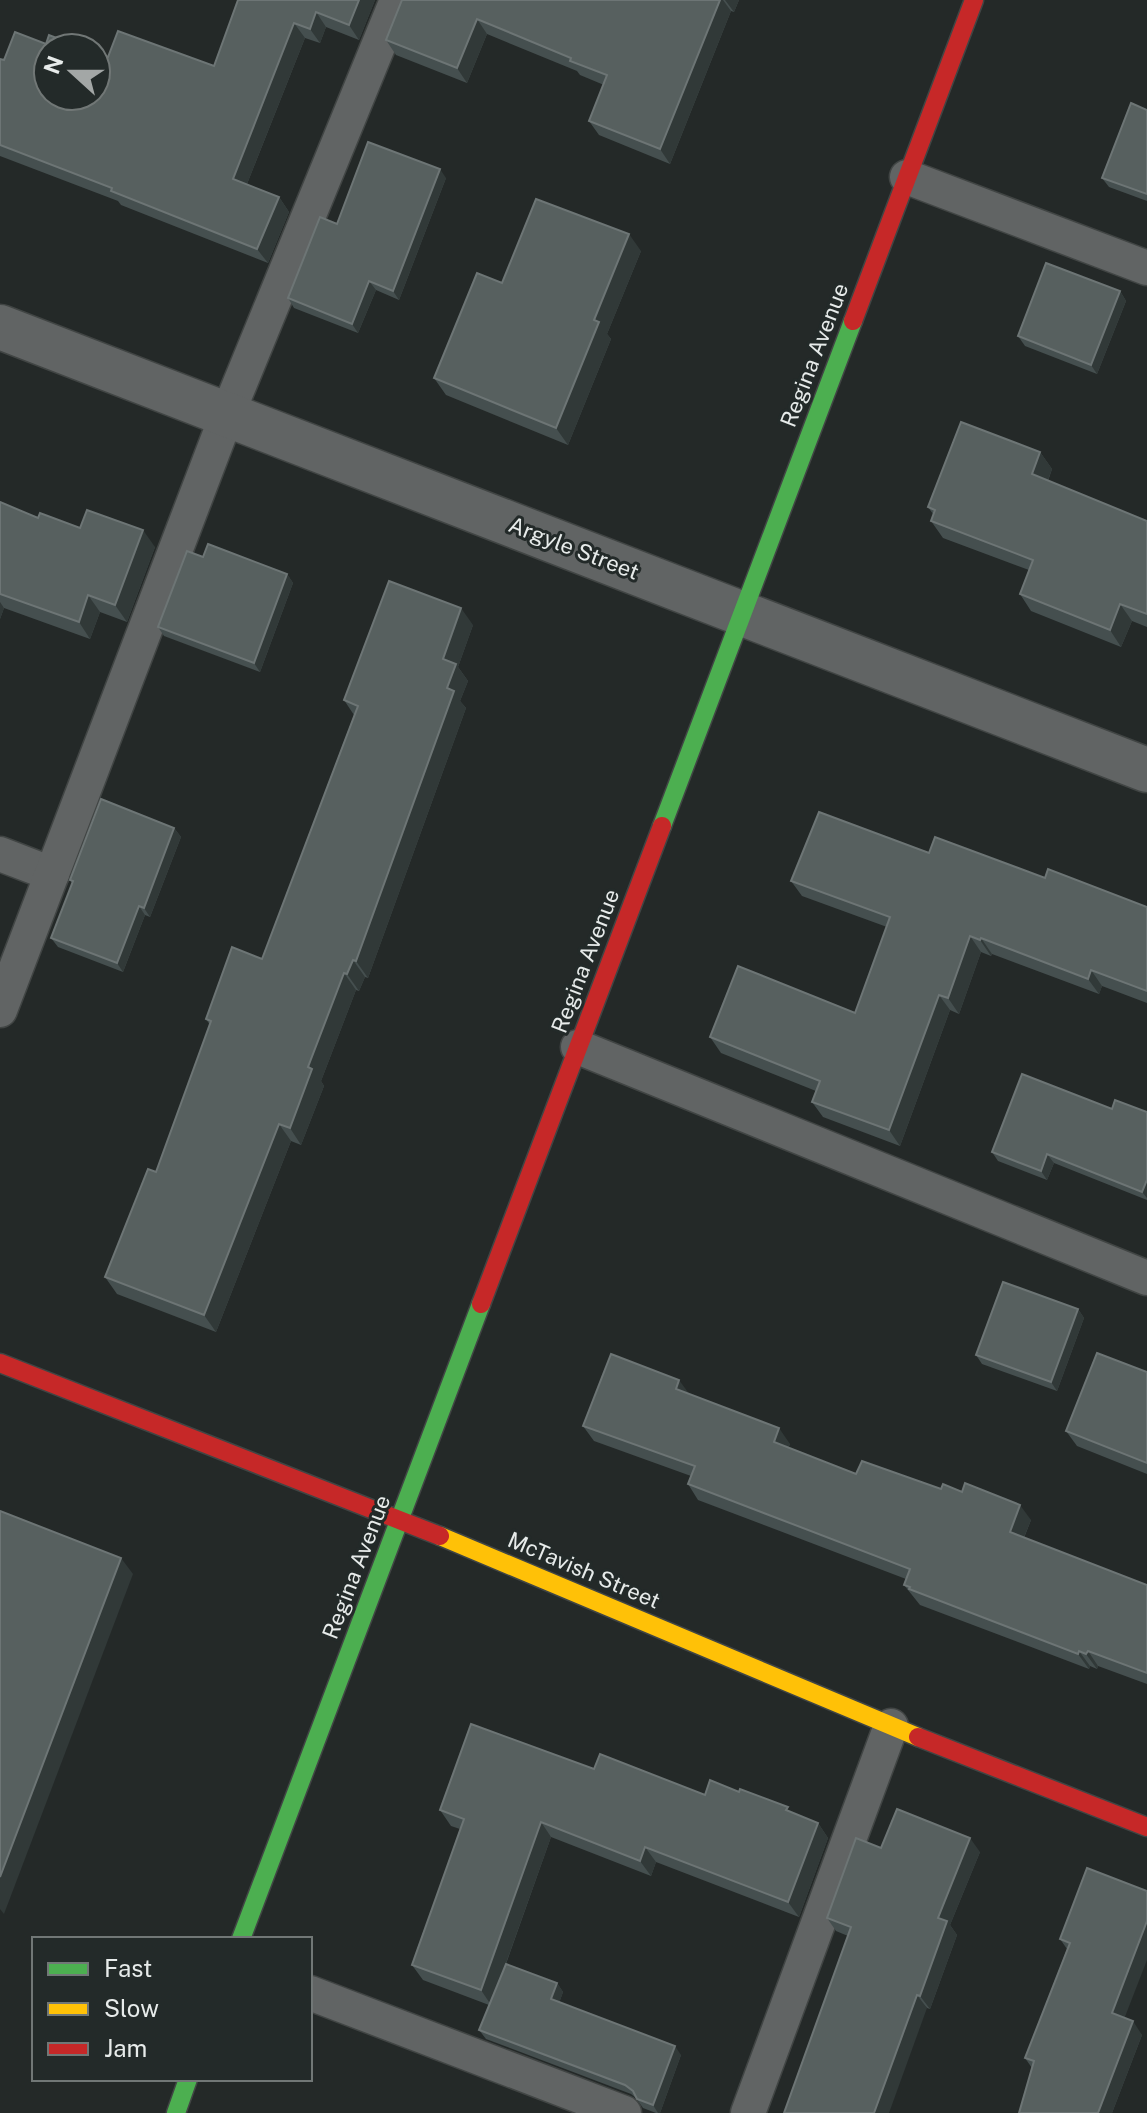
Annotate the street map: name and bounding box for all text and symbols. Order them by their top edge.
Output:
north arrow [32,32,112,112]
text: N [38,52,69,78]
street label: Regina Avenue [775,279,853,431]
street label: Argyle Street [505,511,643,585]
street label: Regina Avenue [546,885,624,1037]
street label: Regina Avenue [317,1491,395,1643]
street label: McTavish Street [504,1526,664,1614]
legend [32,1937,312,2081]
text: Fast [104,1954,152,1982]
text: Slow [104,1994,159,2022]
text: Jam [104,2034,147,2062]

